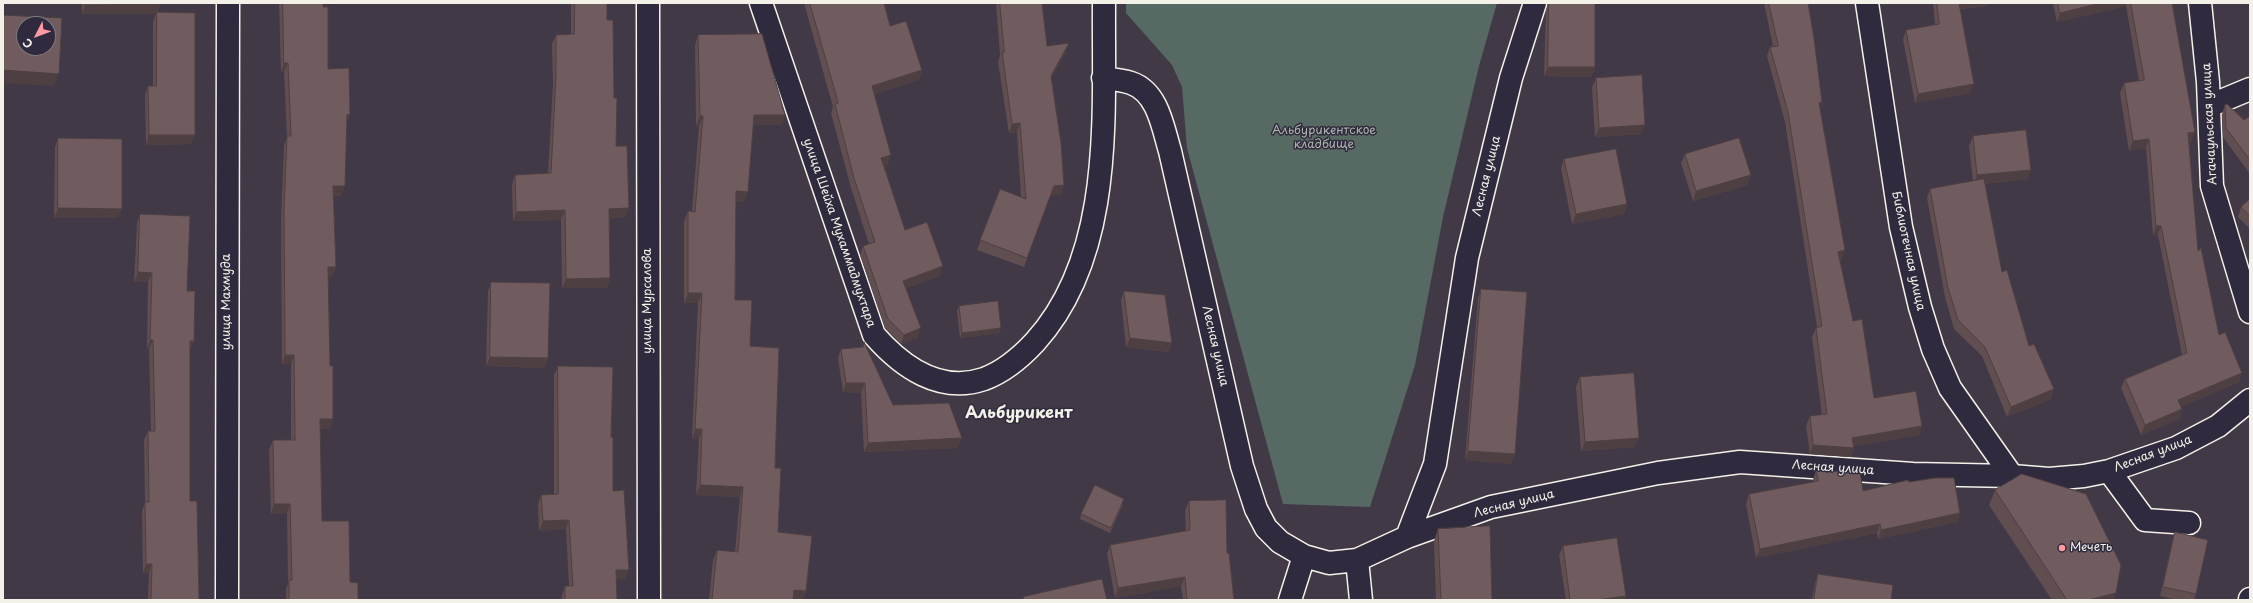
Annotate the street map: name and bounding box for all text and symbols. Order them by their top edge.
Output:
north arrow [16,16,56,56]
text: С [18,35,37,52]
street label: Агачаульская улица [2200,63,2220,185]
park label: Альбурикентское кладбище [1272,124,1376,152]
street label: Лесная улица [1470,134,1504,218]
street label: улица Шейха Мухаммадмухтара [800,137,878,329]
street label: Библиотечная улица [1888,190,1928,312]
street label: улица Мурсалова [641,248,655,354]
street label: улица Махмуда [220,254,234,350]
street label: Лесная улица [1199,304,1231,388]
district label: Альбурикент [965,404,1073,424]
street label: Лесная улица [2112,433,2194,475]
street label: Лесная улица [1791,458,1875,478]
street label: Лесная улица [1472,487,1556,521]
place label: Мечеть [2070,541,2112,555]
marker: Мечеть [2057,543,2067,553]

